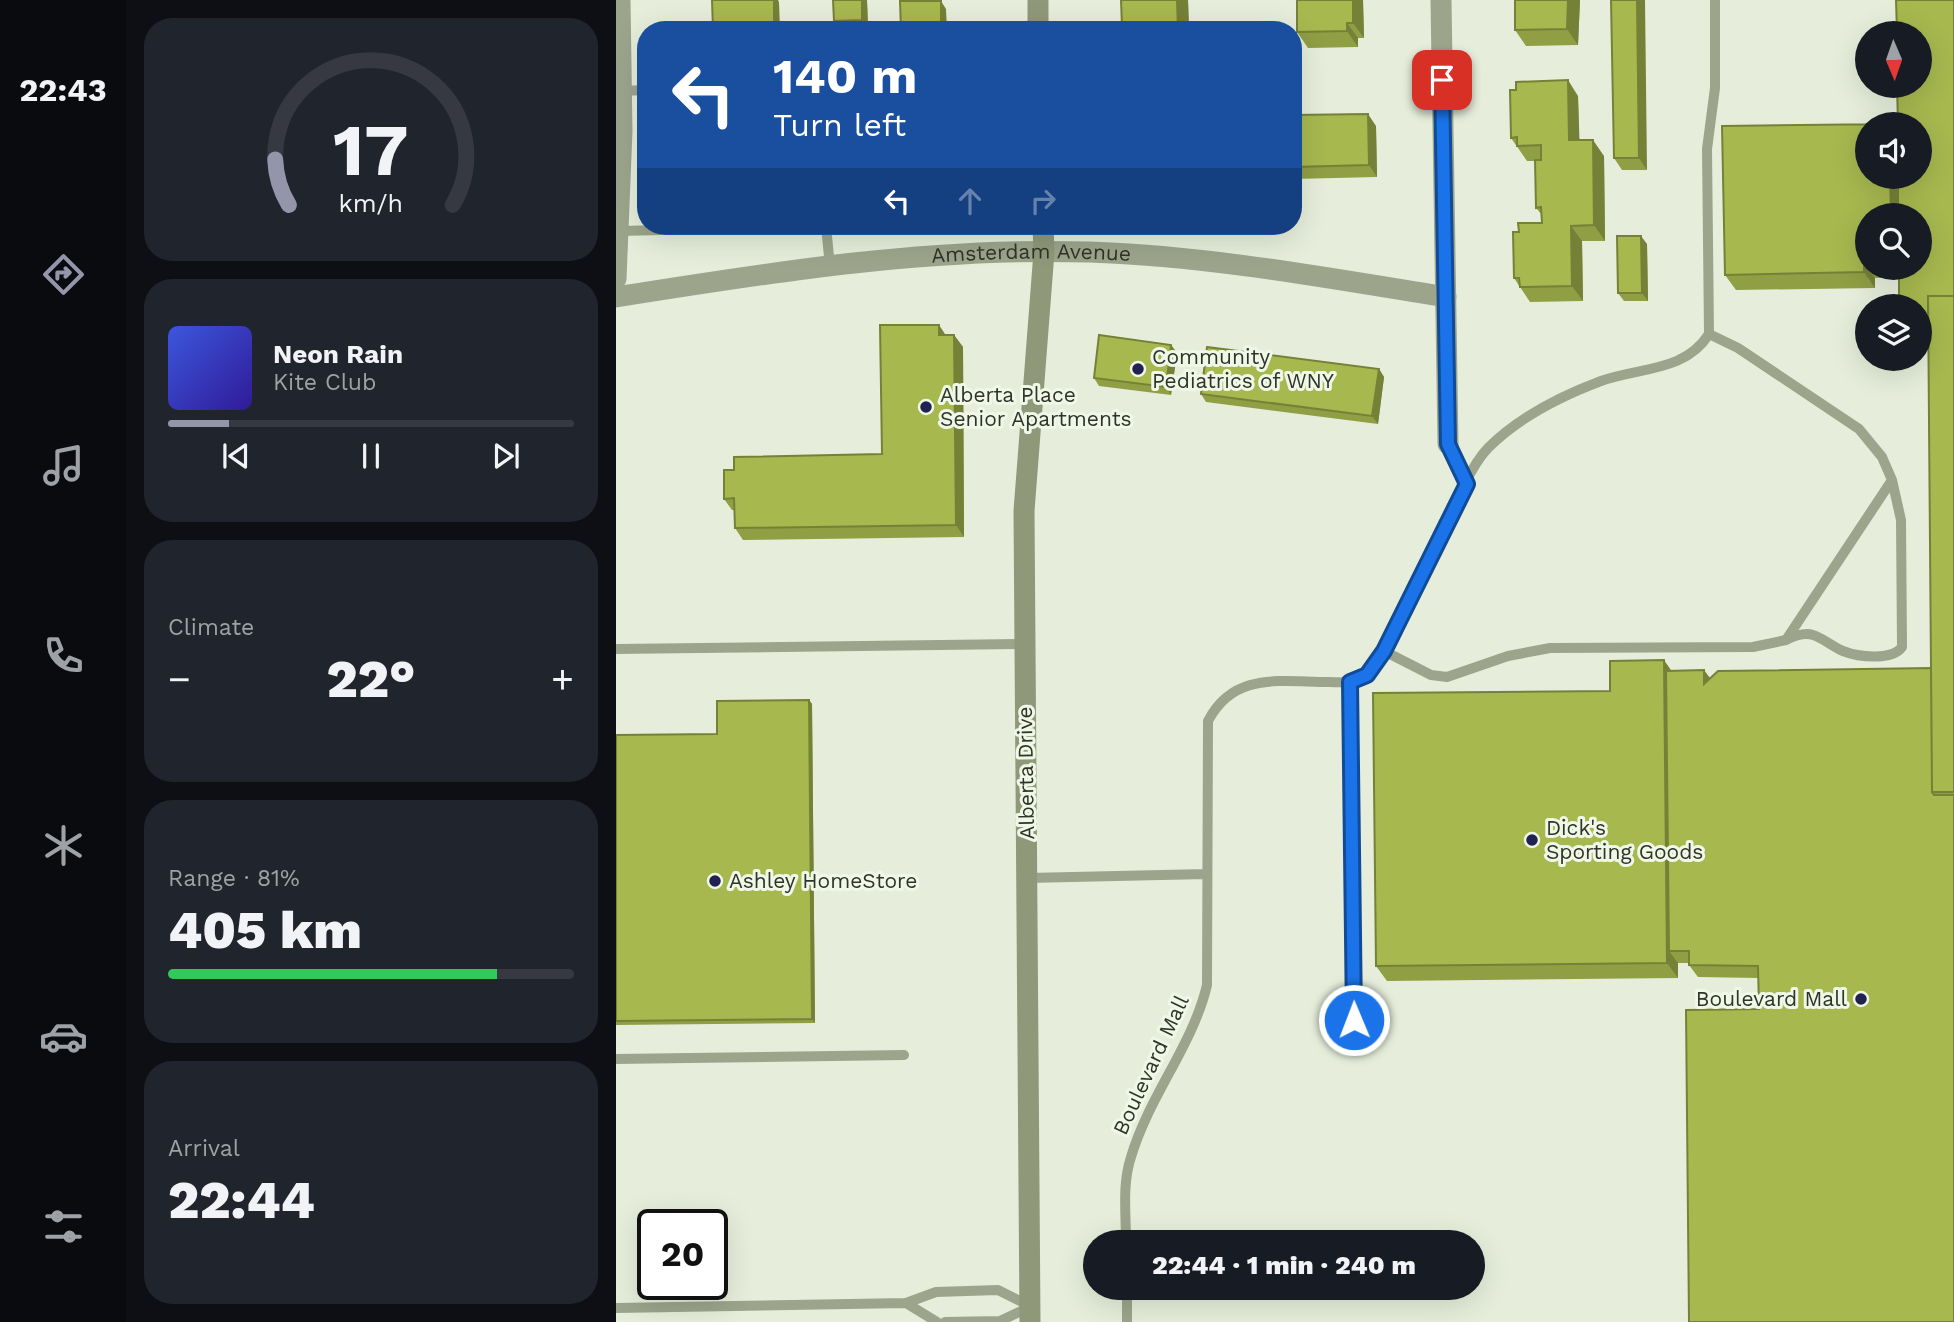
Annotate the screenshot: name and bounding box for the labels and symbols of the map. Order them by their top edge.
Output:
north arrow [1855,21,1932,98]
pin [1412,50,1472,110]
street label: Amsterdam Avenue [930,238,1132,268]
place label: Community Pediatrics of WNY [1152,344,1334,393]
marker: Community Pediatrics of WNY [1130,361,1146,377]
place label: Alberta Place Senior Apartments [940,382,1132,431]
marker: Alberta Place Senior Apartments [918,399,934,415]
street label: Alberta Drive [1012,706,1039,840]
place label: Dick's Sporting Goods [1546,815,1703,864]
marker: Dick's Sporting Goods [1524,832,1540,848]
place label: Ashley HomeStore [729,868,917,893]
marker: Ashley HomeStore [707,873,723,889]
position arrow [1317,983,1391,1057]
place label: Boulevard Mall [1696,986,1848,1011]
street label: Boulevard Mall [1107,990,1194,1139]
marker: Boulevard Mall [1853,991,1869,1007]
speed limit sign: 20 [637,1209,728,1300]

